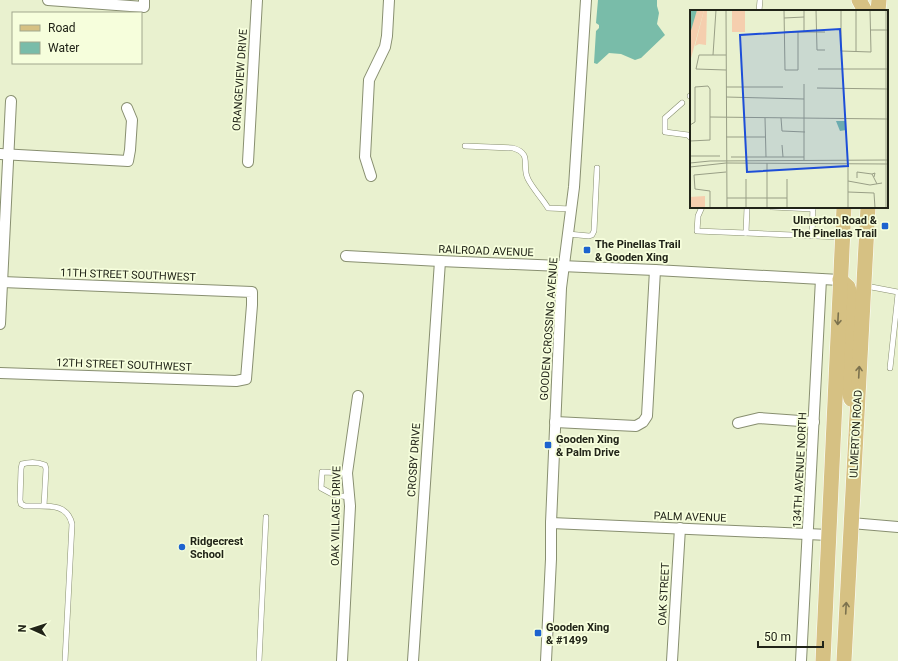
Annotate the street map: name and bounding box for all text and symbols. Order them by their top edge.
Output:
inset map [690,10,888,208]
legend [12,12,142,64]
text: Road [48,21,76,35]
street label: ORANGEVIEW DRIVE [230,29,250,131]
text: Water [48,41,79,55]
place label: Ulmerton Road & The Pinellas Trail [791,214,878,240]
marker: Ulmerton Road & The Pinellas Trail [880,221,890,231]
place label: The Pinellas Trail & Gooden Xing [595,238,681,264]
street label: RAILROAD AVENUE [438,243,534,259]
marker: The Pinellas Trail & Gooden Xing [582,245,592,255]
street label: GOODEN CROSSING AVENUE [538,257,560,401]
street label: 11TH STREET SOUTHWEST [60,266,197,284]
one-way arrow [835,312,842,325]
street label: 12TH STREET SOUTHWEST [56,356,193,374]
one-way arrow [855,366,862,379]
street label: ULMERTON ROAD [847,389,865,479]
street label: 134TH AVENUE NORTH [790,412,810,528]
street label: CROSBY DRIVE [405,423,423,497]
place label: Gooden Xing & Palm Drive [556,433,620,459]
marker: Gooden Xing & Palm Drive [543,440,553,450]
street label: OAK VILLAGE DRIVE [329,466,343,566]
street label: PALM AVENUE [653,509,727,525]
place label: Ridgecrest School [190,535,244,561]
marker: Ridgecrest School [177,542,187,552]
street label: OAK STREET [656,562,672,626]
one-way arrow [843,602,850,615]
north arrow [12,609,52,649]
place label: Gooden Xing & #1499 [546,621,609,647]
scale bar [758,623,823,649]
text: N [16,624,29,633]
marker: Gooden Xing & #1499 [533,628,543,638]
text: 50 m [764,630,791,644]

